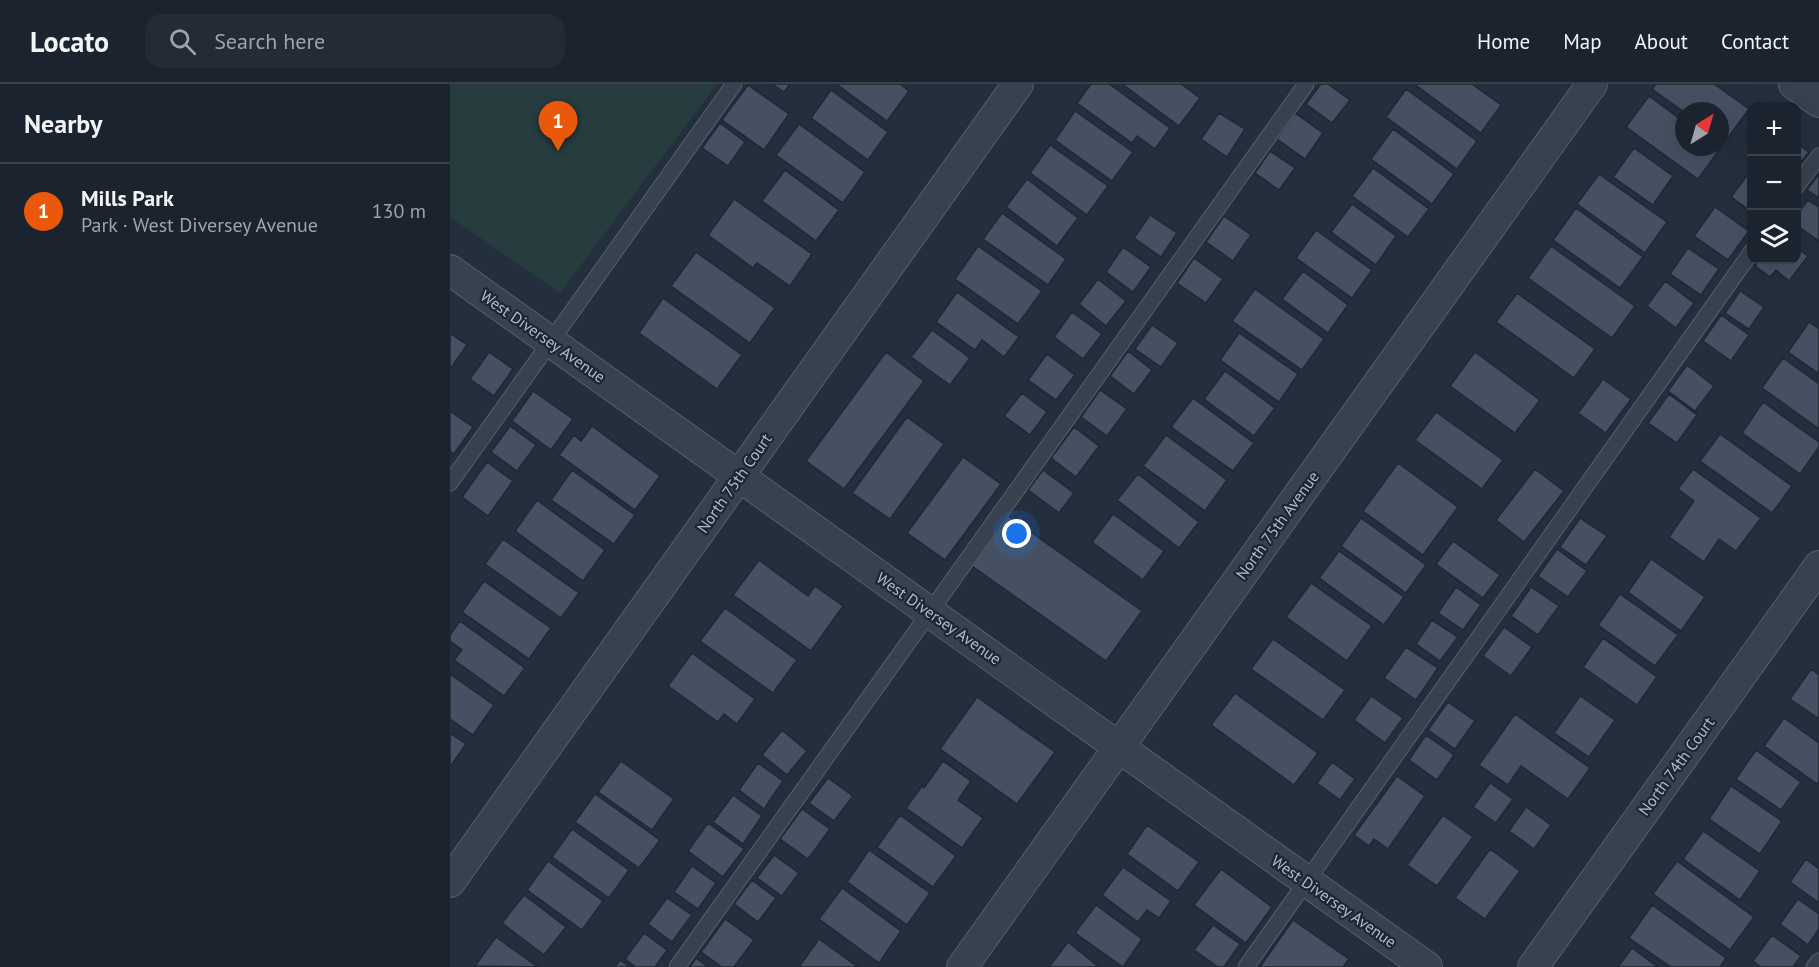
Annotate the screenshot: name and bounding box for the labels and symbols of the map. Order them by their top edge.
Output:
pin: 1 [538,101,578,151]
north arrow [1675,102,1729,156]
street label: West Diversey Avenue [477,285,609,387]
street label: North 75th Court [692,429,776,537]
street label: North 75th Avenue [1231,467,1323,583]
your location [1002,519,1031,548]
street label: West Diversey Avenue [873,567,1005,669]
street label: North 74th Court [1634,712,1719,819]
street label: West Diversey Avenue [1268,850,1400,952]

